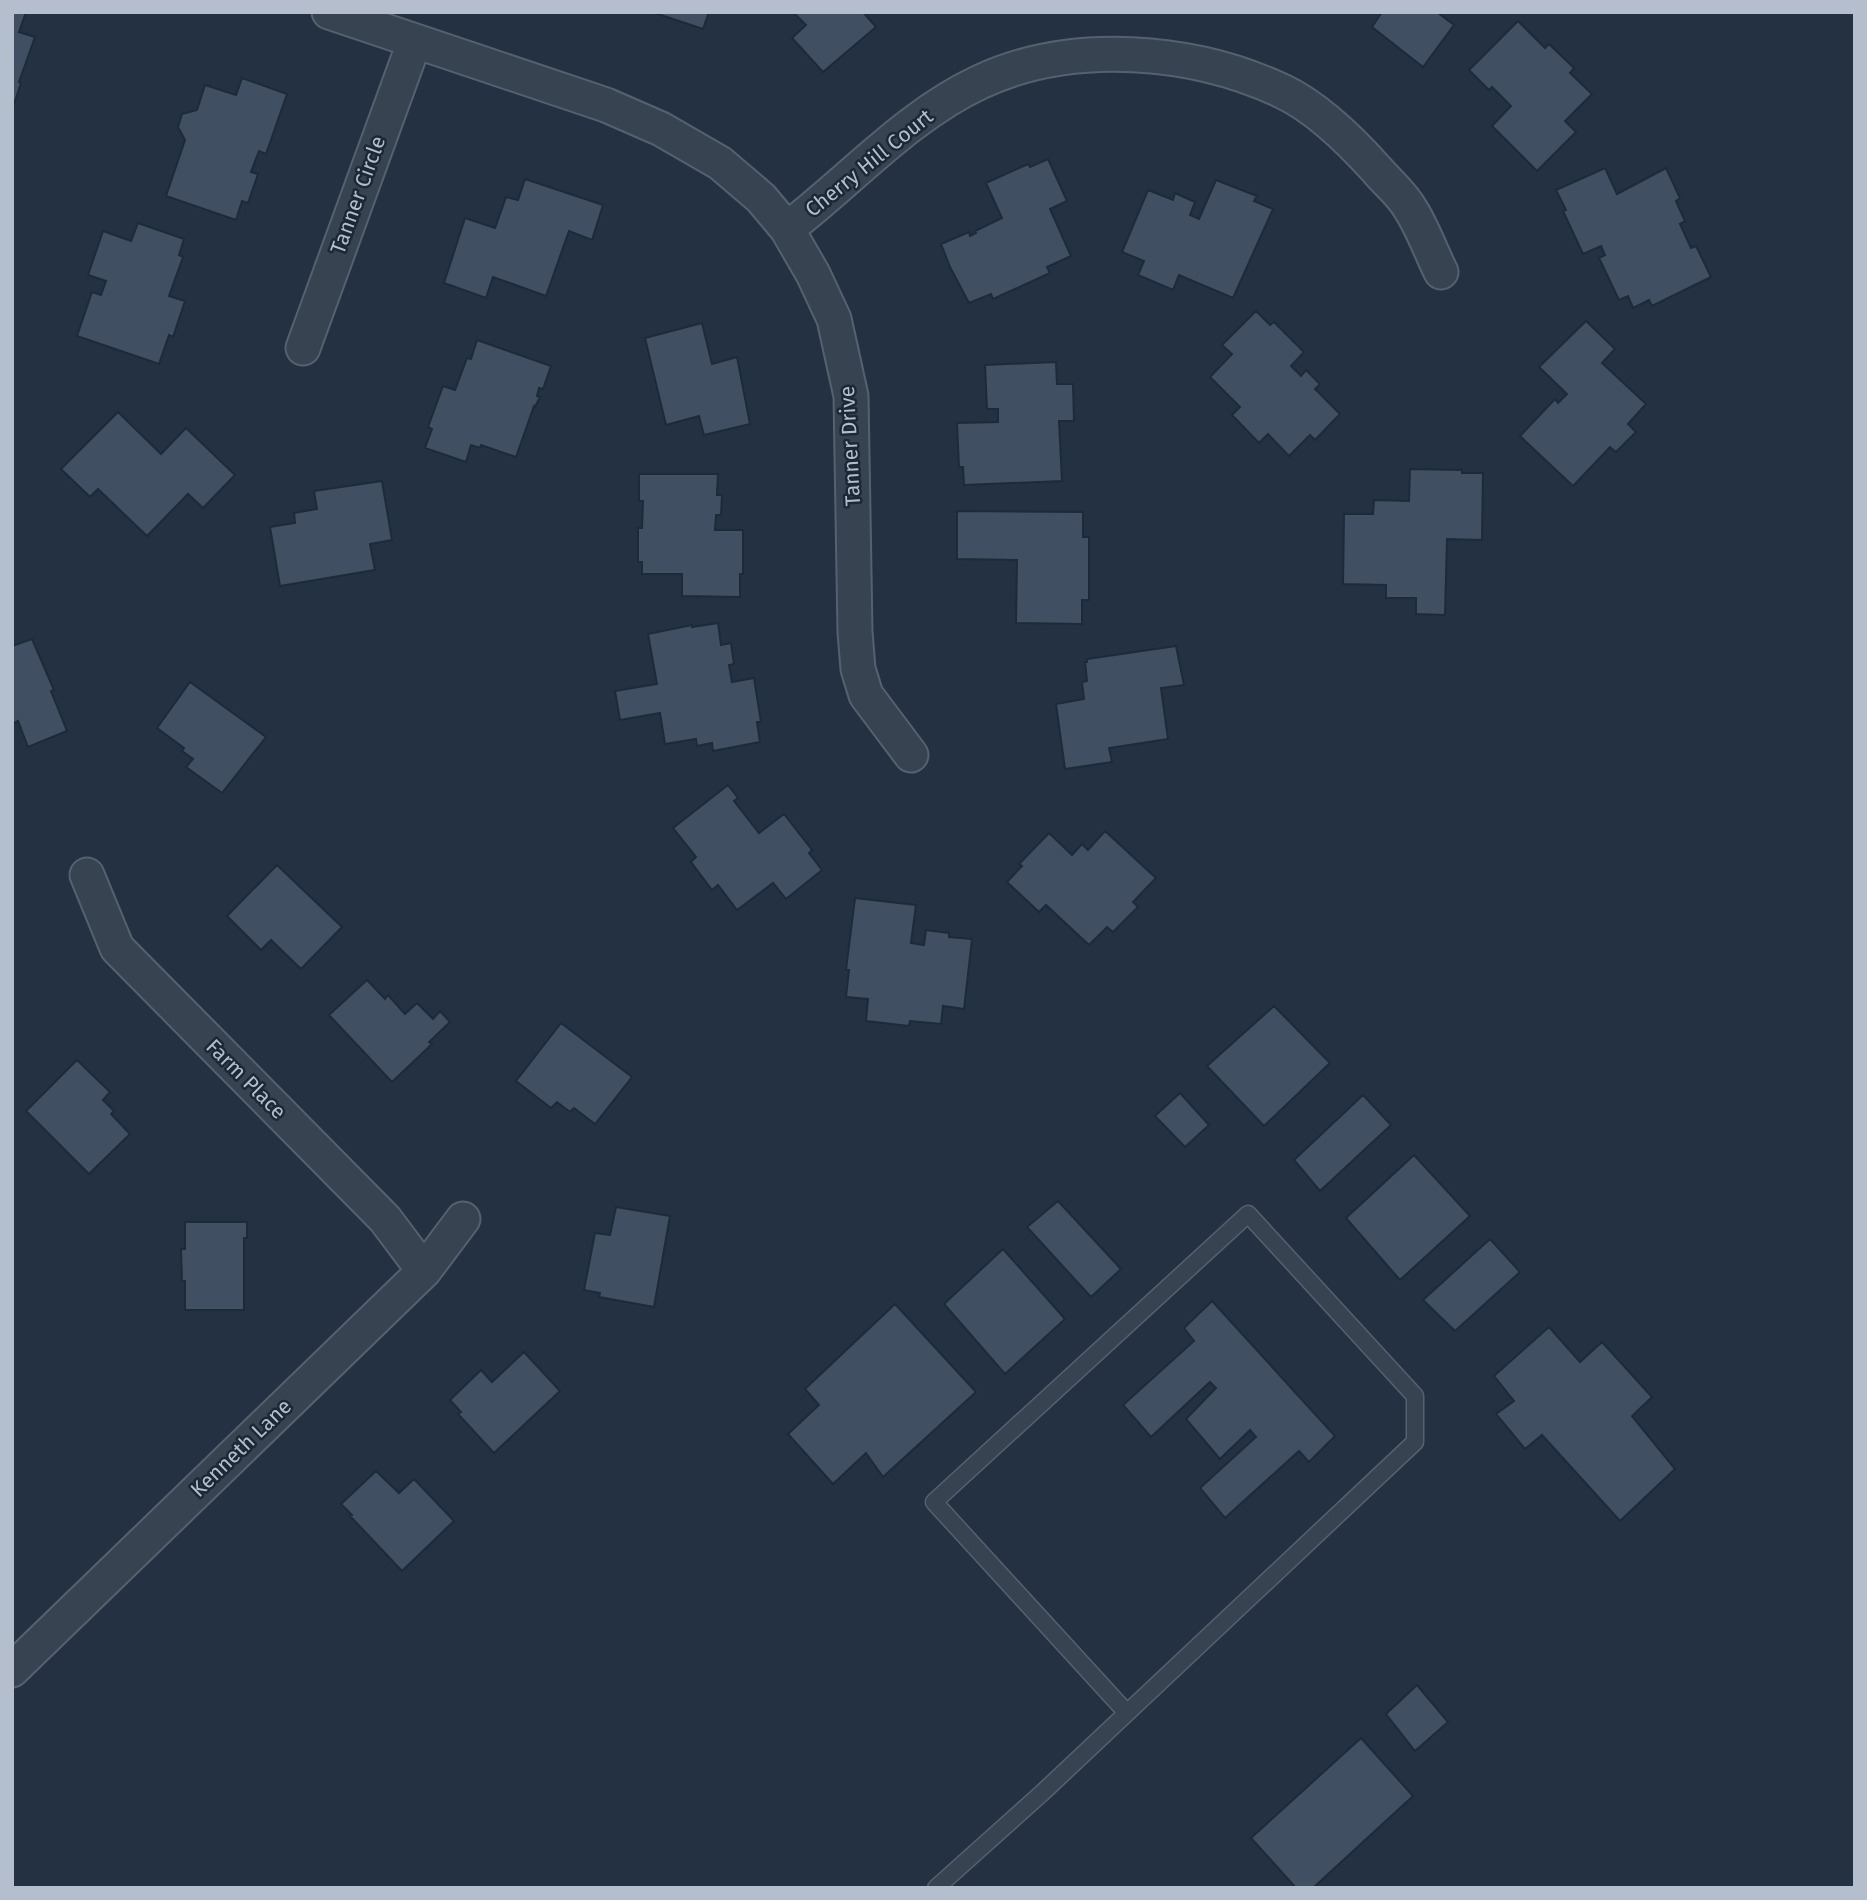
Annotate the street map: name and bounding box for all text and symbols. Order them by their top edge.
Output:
street label: Cherry Hill Court [800,103,939,223]
street label: Tanner Circle [325,132,391,258]
street label: Tanner Drive [834,385,866,507]
street label: Farm Place [201,1034,291,1124]
street label: Kenneth Lane [185,1393,297,1503]

